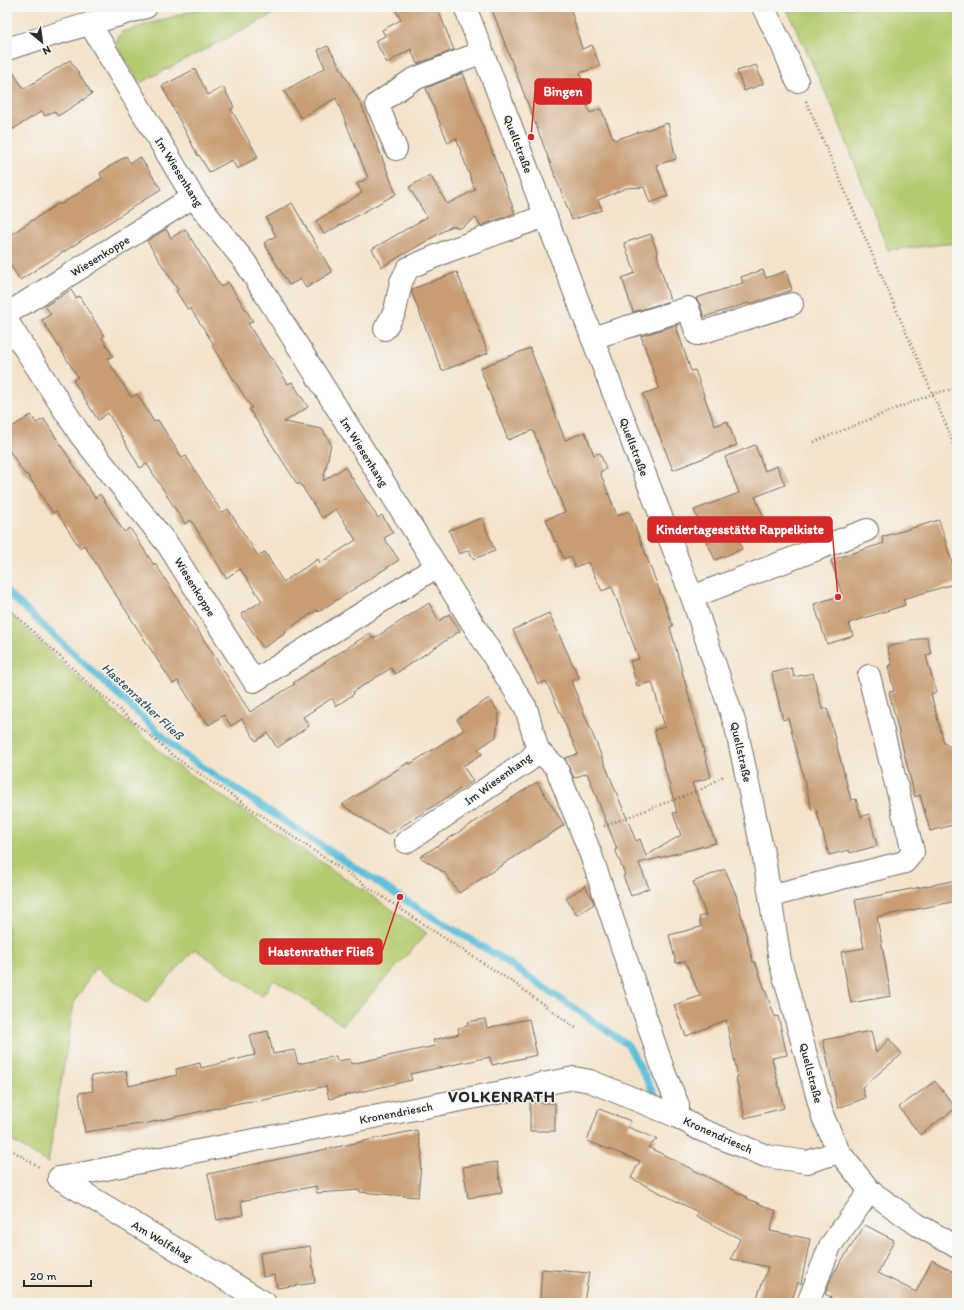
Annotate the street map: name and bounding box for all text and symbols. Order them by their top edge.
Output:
north arrow [22,22,62,62]
text: N [40,43,53,58]
callout: Bingen [535,79,591,104]
text: Bingen [543,84,583,100]
street label: Quellstraße [500,113,536,176]
street label: Im Wiesenhang [152,135,206,210]
street label: Wiesenkoppe [68,232,132,280]
street label: Im Wiesenhang [337,415,391,490]
street label: Quellstraße [616,416,652,479]
callout: Kindertagesstätte Rappelkiste [648,517,832,542]
text: Kindertagesstätte Rappelkiste [656,522,824,538]
street label: Wiesenkoppe [171,555,219,619]
water label: Hastenrather Fließ [99,660,187,744]
street label: Quellstraße [727,720,755,784]
street label: Im Wiesenhang [462,749,535,808]
callout: Hastenrather Fließ [260,939,382,964]
text: Hastenrather Fließ [268,944,374,959]
street label: Quellstraße [796,1041,826,1105]
district label: VOLKENRATH [448,1087,556,1106]
street label: Kronendriesch [358,1099,434,1127]
street label: Kronendriesch [681,1113,755,1157]
street label: Am Wolfshag [129,1218,195,1265]
scale bar [24,1262,91,1288]
text: 20 m [30,1269,57,1283]

